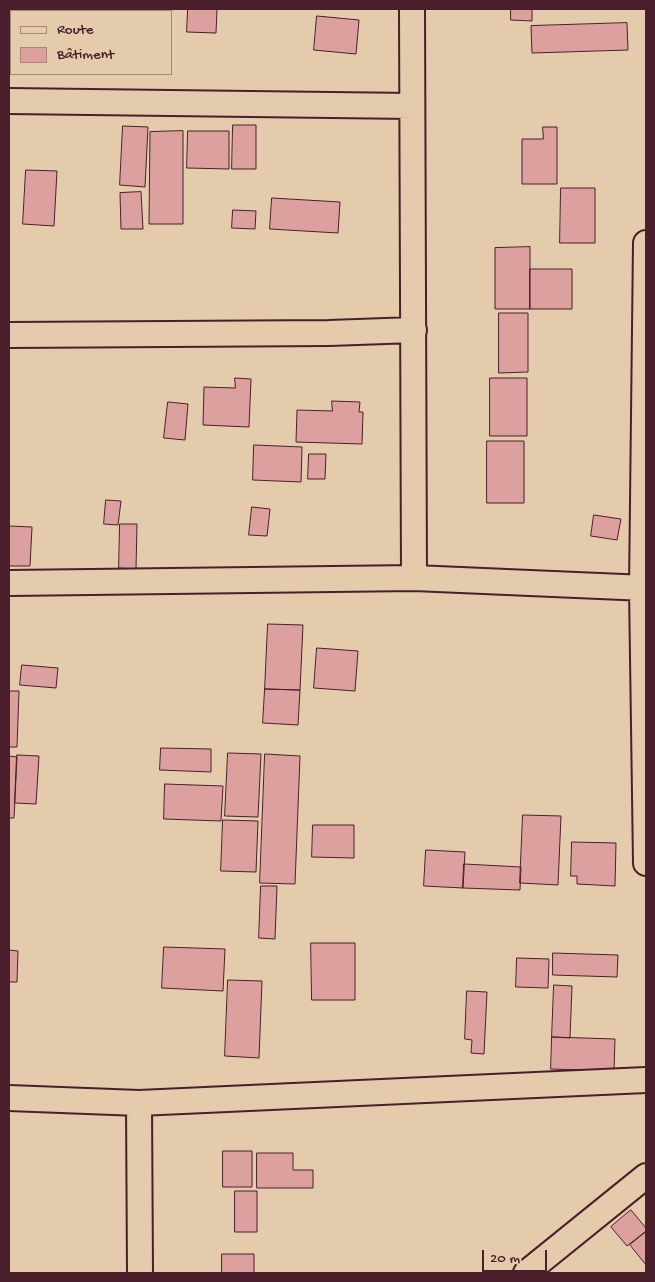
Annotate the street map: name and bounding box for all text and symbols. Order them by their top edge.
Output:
legend [10,10,172,75]
text: Route [57,21,94,39]
text: Bâtiment [57,46,114,64]
scale bar [485,1240,550,1272]
text: 20 m [490,1250,520,1268]

